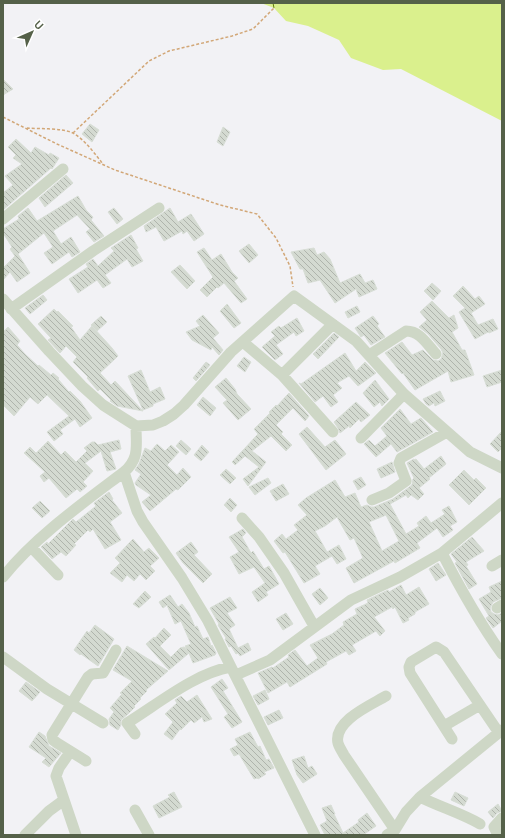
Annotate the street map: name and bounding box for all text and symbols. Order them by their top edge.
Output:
north arrow [12,12,52,52]
text: U [32,17,47,32]

